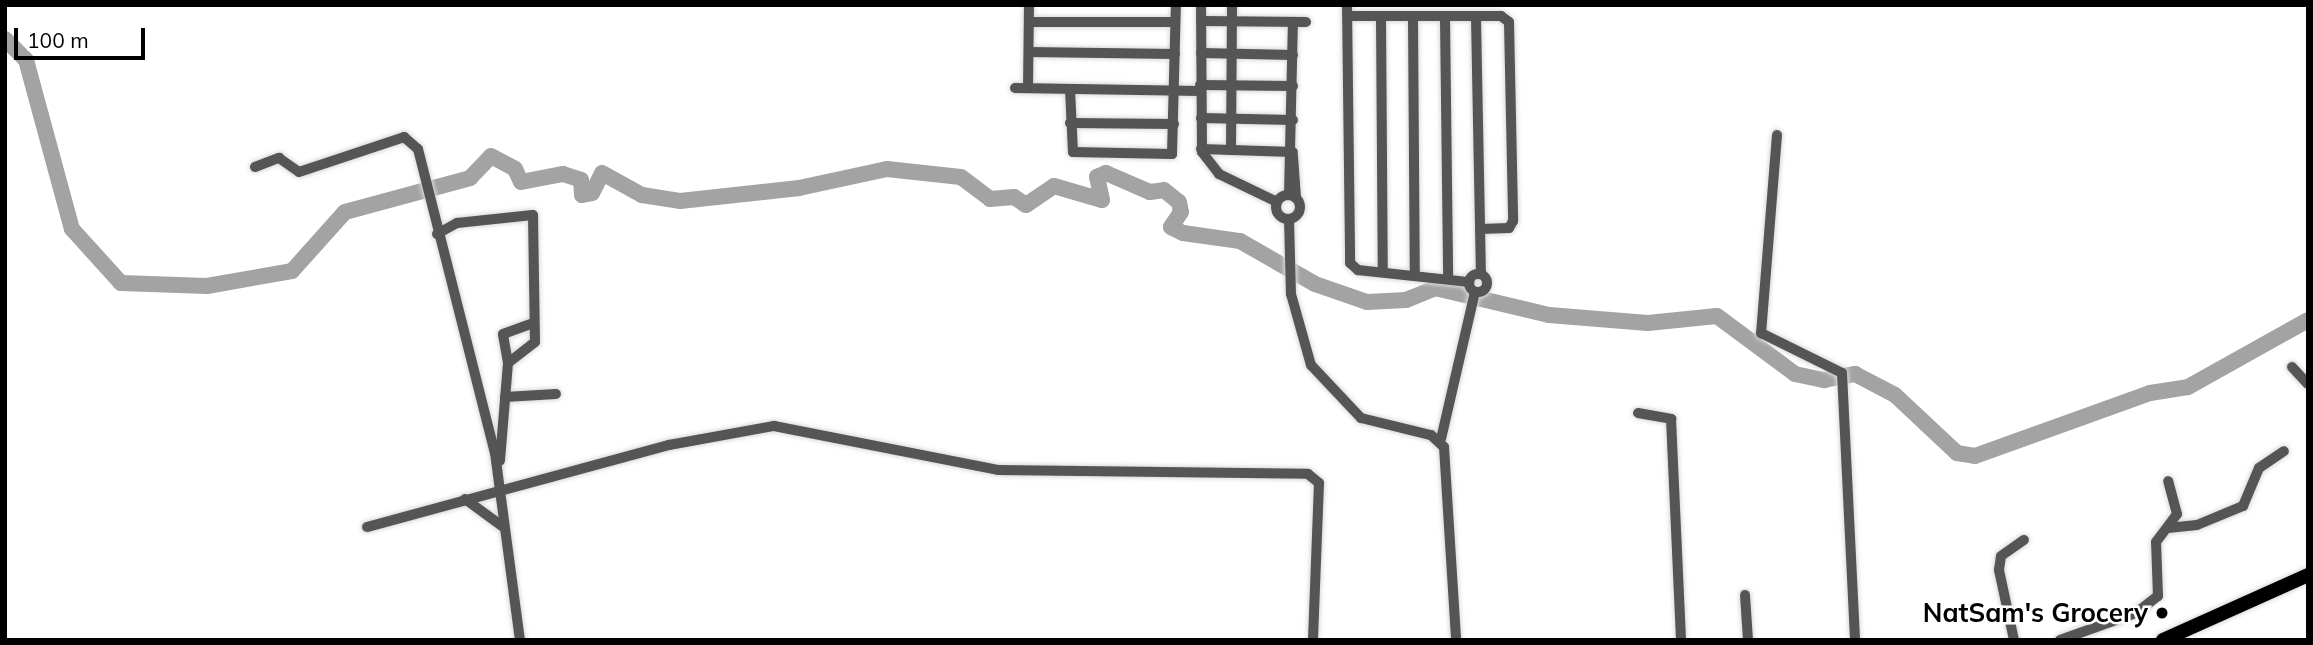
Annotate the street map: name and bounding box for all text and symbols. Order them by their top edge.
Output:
scale bar [18,14,149,58]
text: 100 m [27,27,89,53]
place label: NatSam's Grocery [1923,597,2148,629]
marker: NatSam's Grocery [2154,605,2170,621]

